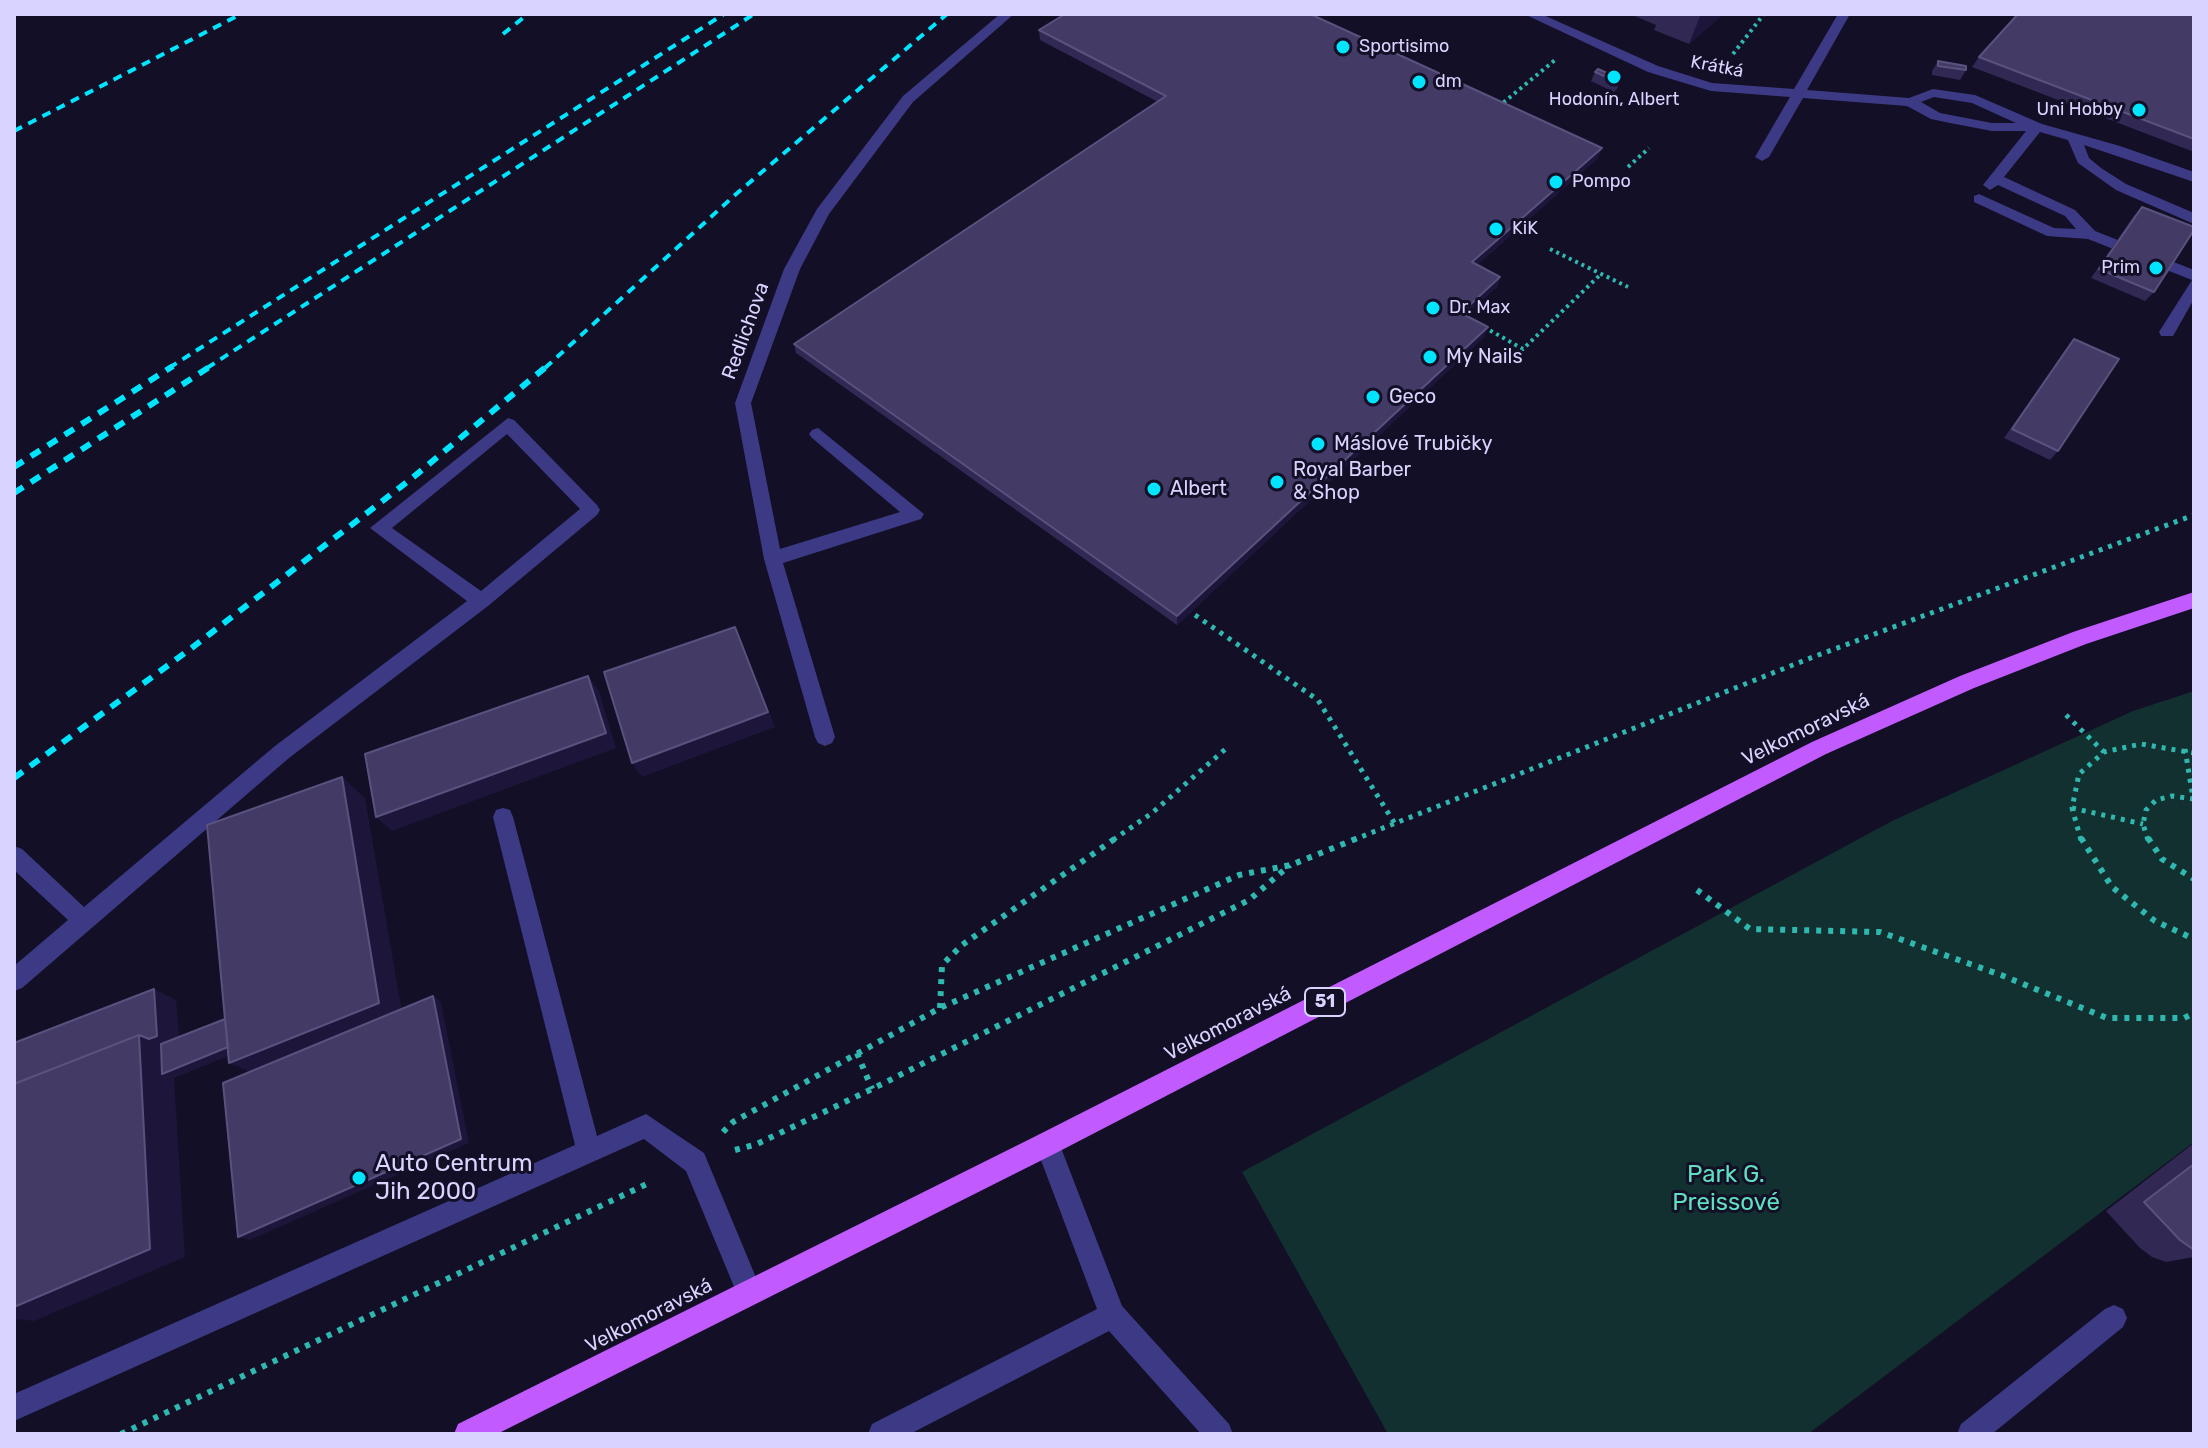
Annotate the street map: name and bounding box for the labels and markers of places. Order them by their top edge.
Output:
place label: Sportisimo [1359,36,1449,58]
marker: Sportisimo [1334,38,1352,56]
marker: Hodonín, Albert [1605,68,1623,86]
place label: dm [1435,71,1462,93]
marker: dm [1410,73,1428,91]
place label: Hodonín, Albert [1549,89,1679,111]
place label: Uni Hobby [2037,99,2123,121]
marker: Uni Hobby [2130,101,2148,119]
place label: Pompo [1572,171,1631,193]
marker: Pompo [1547,173,1565,191]
place label: KiK [1512,218,1538,240]
marker: KiK [1487,220,1505,238]
place label: Prim [2101,257,2140,279]
marker: Prim [2147,259,2165,277]
place label: Dr. Max [1449,297,1510,319]
marker: Dr. Max [1424,299,1442,317]
place label: My Nails [1446,345,1523,369]
marker: My Nails [1421,348,1439,366]
place label: Geco [1389,385,1436,409]
marker: Geco [1364,388,1382,406]
place label: Máslové Trubičky [1334,432,1493,456]
marker: Máslové Trubičky [1309,435,1327,453]
place label: Royal Barber & Shop [1293,458,1411,505]
marker: Royal Barber & Shop [1268,473,1286,491]
place label: Albert [1170,477,1227,501]
marker: Albert [1145,480,1163,498]
place label: Auto Centrum Jih 2000 [375,1150,532,1206]
marker: Auto Centrum Jih 2000 [350,1169,368,1187]

